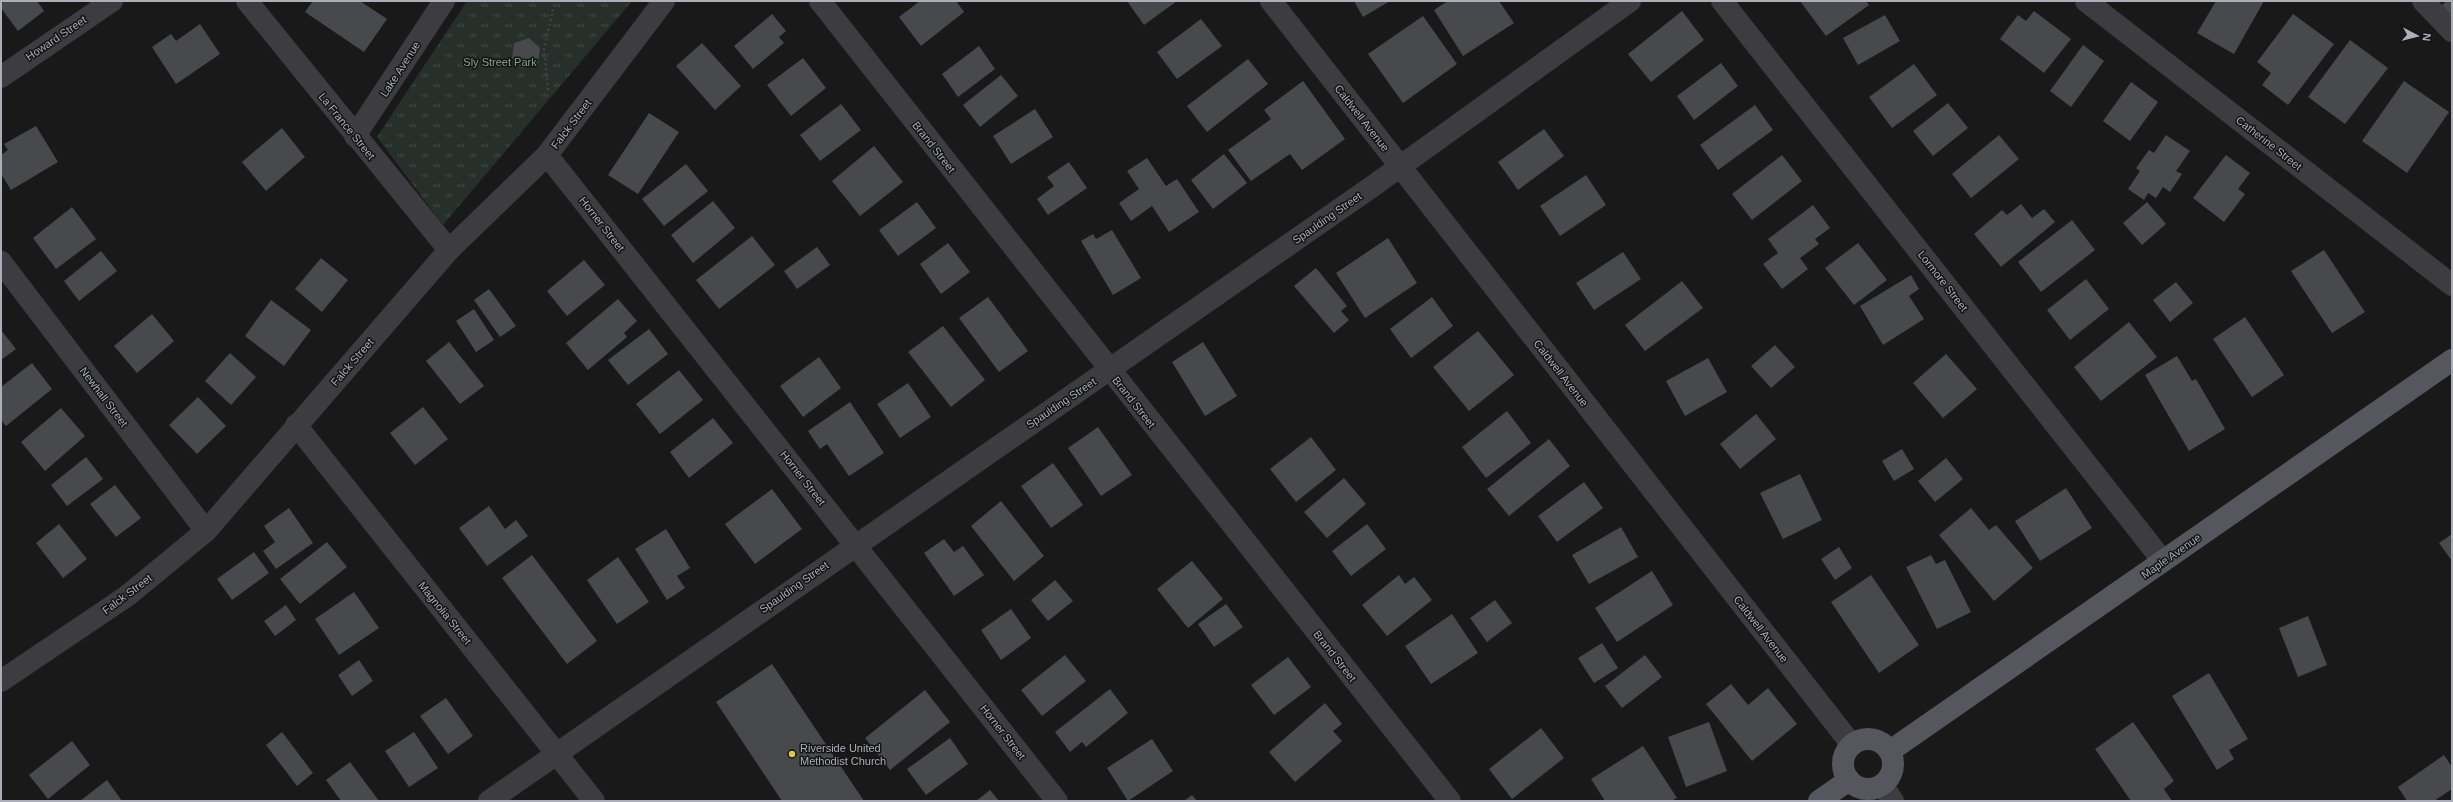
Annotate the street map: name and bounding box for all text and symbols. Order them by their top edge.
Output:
street label: Howard Street [23,13,89,63]
north arrow [2397,16,2437,56]
text: N [2420,33,2433,42]
street label: Lake Avenue [378,39,422,99]
park label: Sly Street Park [463,56,537,68]
street label: Caldwell Avenue [1332,82,1392,154]
street label: La France Street [317,90,377,162]
street label: Falck Street [549,97,593,151]
street label: Catherine Street [2234,114,2304,172]
street label: Brand Street [910,119,958,175]
street label: Spaulding Street [1290,190,1364,246]
street label: Horner Street [577,194,627,254]
street label: Lormore Street [1916,248,1970,314]
street label: Falck Street [328,336,376,388]
street label: Caldwell Avenue [1531,337,1591,409]
street label: Newhall Street [78,365,130,429]
street label: Brand Street [1110,374,1158,430]
street label: Spaulding Street [1024,375,1098,431]
street label: Horner Street [778,448,828,508]
street label: Maple Avenue [2139,531,2203,581]
street label: Spaulding Street [757,559,831,615]
street label: Falck Street [100,572,154,616]
street label: Magnolia Street [416,579,474,647]
street label: Caldwell Avenue [1731,593,1791,665]
street label: Brand Street [1311,628,1359,684]
street label: Horner Street [978,702,1028,762]
place label: Riverside United Methodist Church [800,742,886,767]
marker: Riverside United Methodist Church [787,749,797,759]

